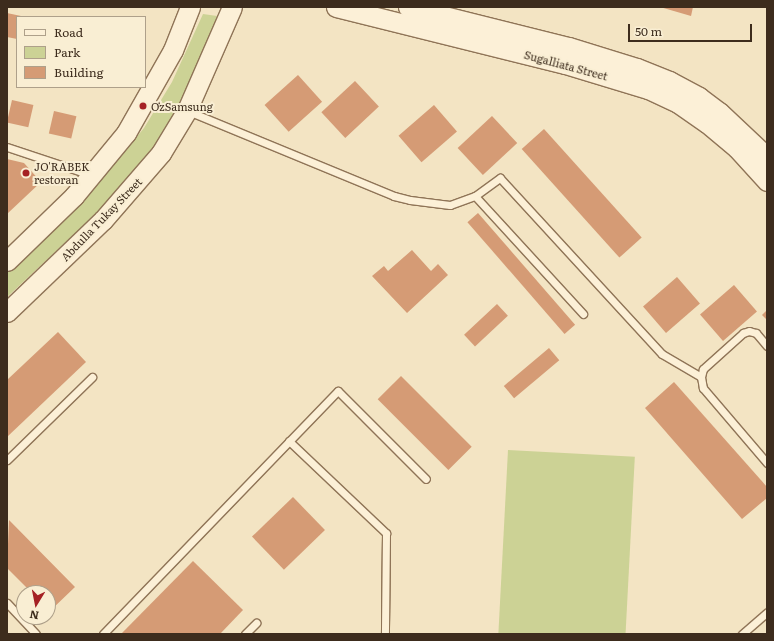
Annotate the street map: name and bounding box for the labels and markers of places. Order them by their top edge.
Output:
place label: OʻzSamsung [151,99,213,113]
marker: OʻzSamsung [138,101,148,111]
place label: JO'RABEK restoran [34,160,89,186]
marker: JO'RABEK restoran [21,168,31,178]

